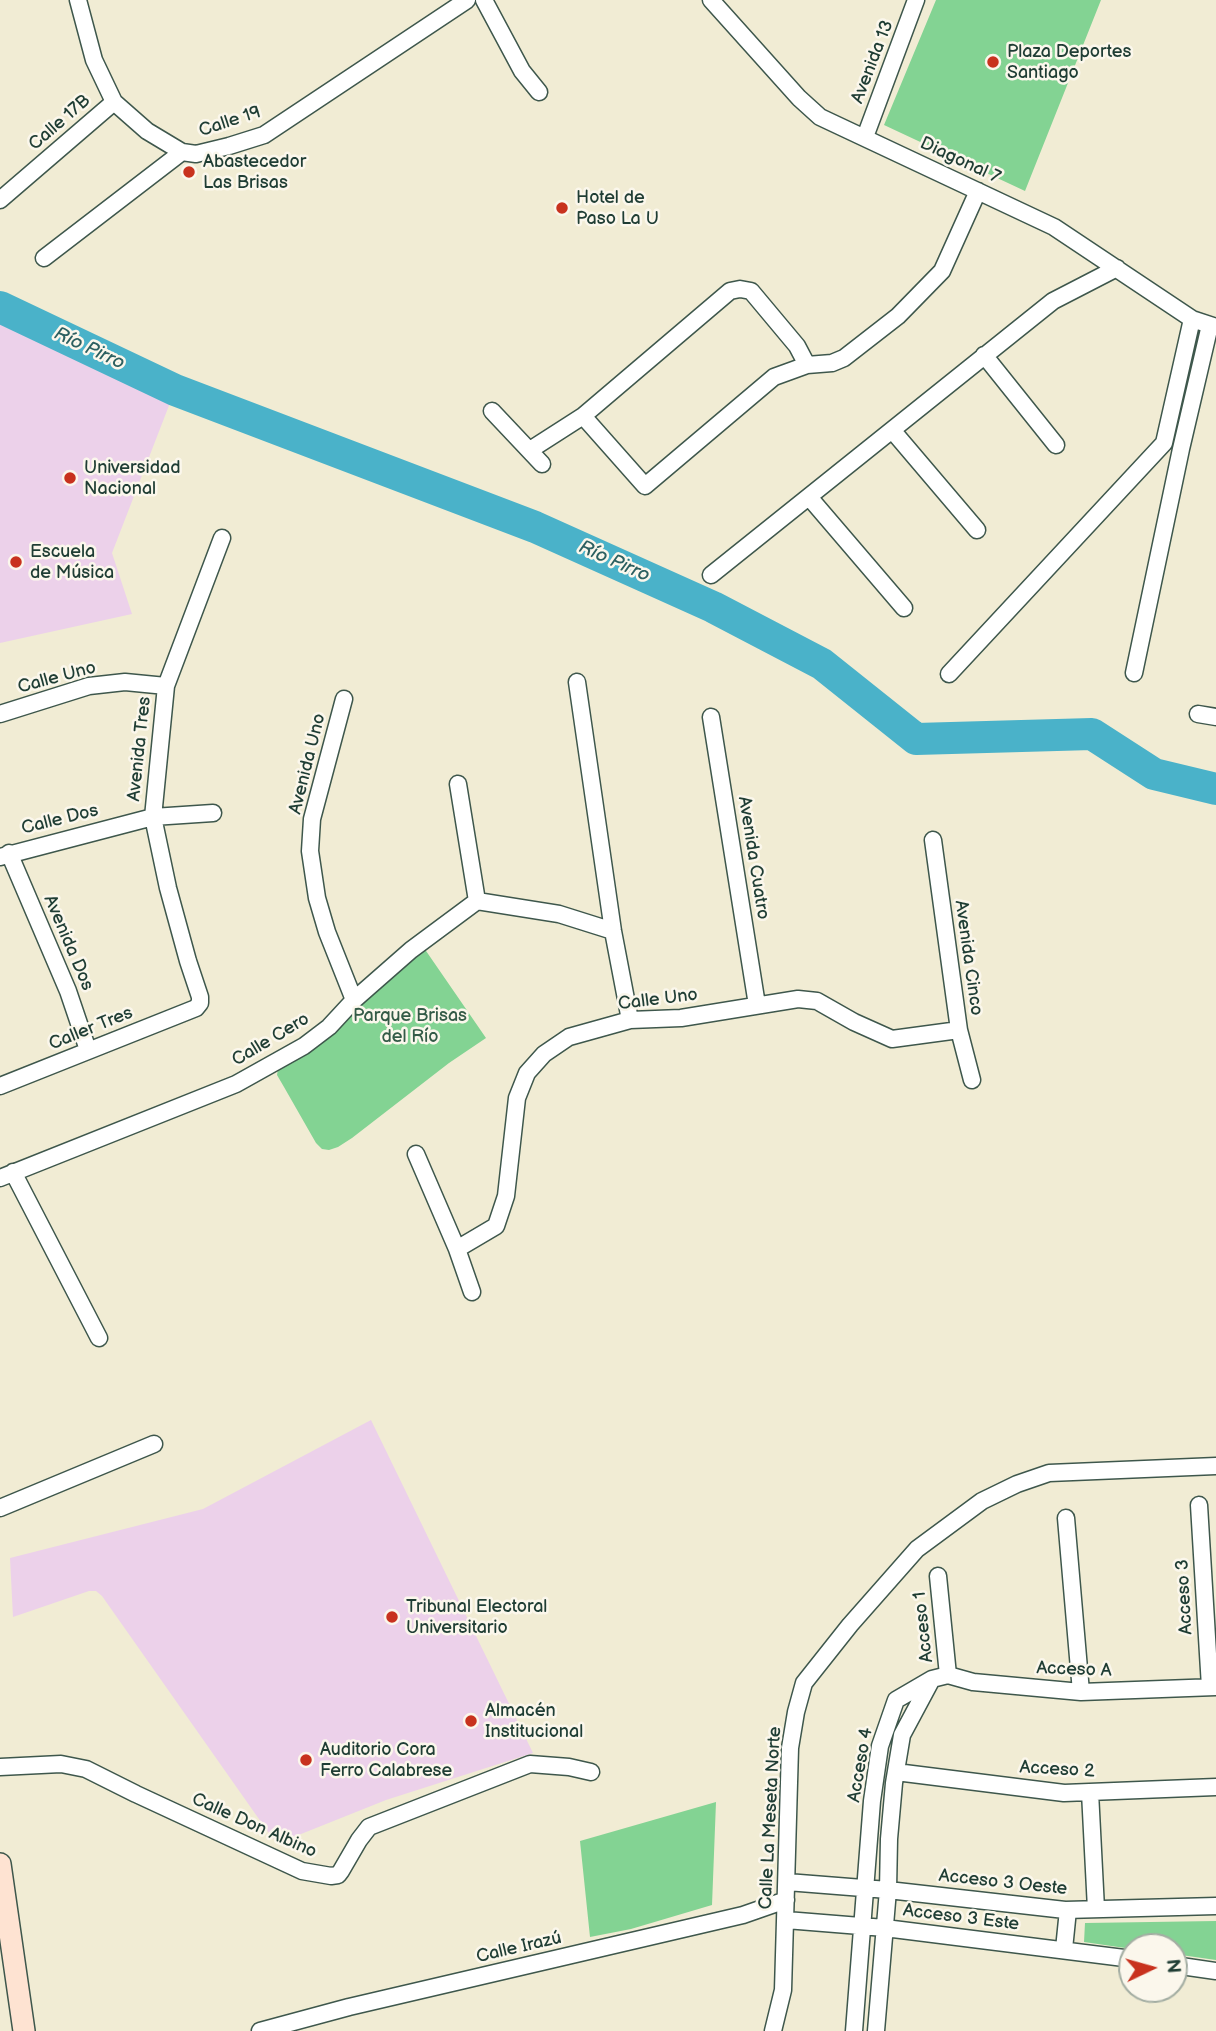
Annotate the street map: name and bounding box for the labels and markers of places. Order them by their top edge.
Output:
place label: Plaza Deportes Santiago [1007,41,1131,84]
marker: Plaza Deportes Santiago [985,54,1001,70]
place label: Abastecedor Las Brisas [203,151,306,194]
marker: Abastecedor Las Brisas [181,164,197,180]
place label: Hotel de Paso La U [576,187,659,230]
marker: Hotel de Paso La U [554,200,570,216]
place label: Universidad Nacional [84,457,180,500]
marker: Universidad Nacional [62,470,78,486]
place label: Escuela de Música [30,541,114,584]
marker: Escuela de Música [8,554,24,570]
place label: Tribunal Electoral Universitario [406,1596,547,1638]
marker: Tribunal Electoral Universitario [384,1609,400,1625]
place label: Almacén Institucional [485,1700,583,1742]
marker: Almacén Institucional [463,1713,479,1729]
place label: Auditorio Cora Ferro Calabrese [320,1739,452,1782]
marker: Auditorio Cora Ferro Calabrese [298,1752,314,1768]

